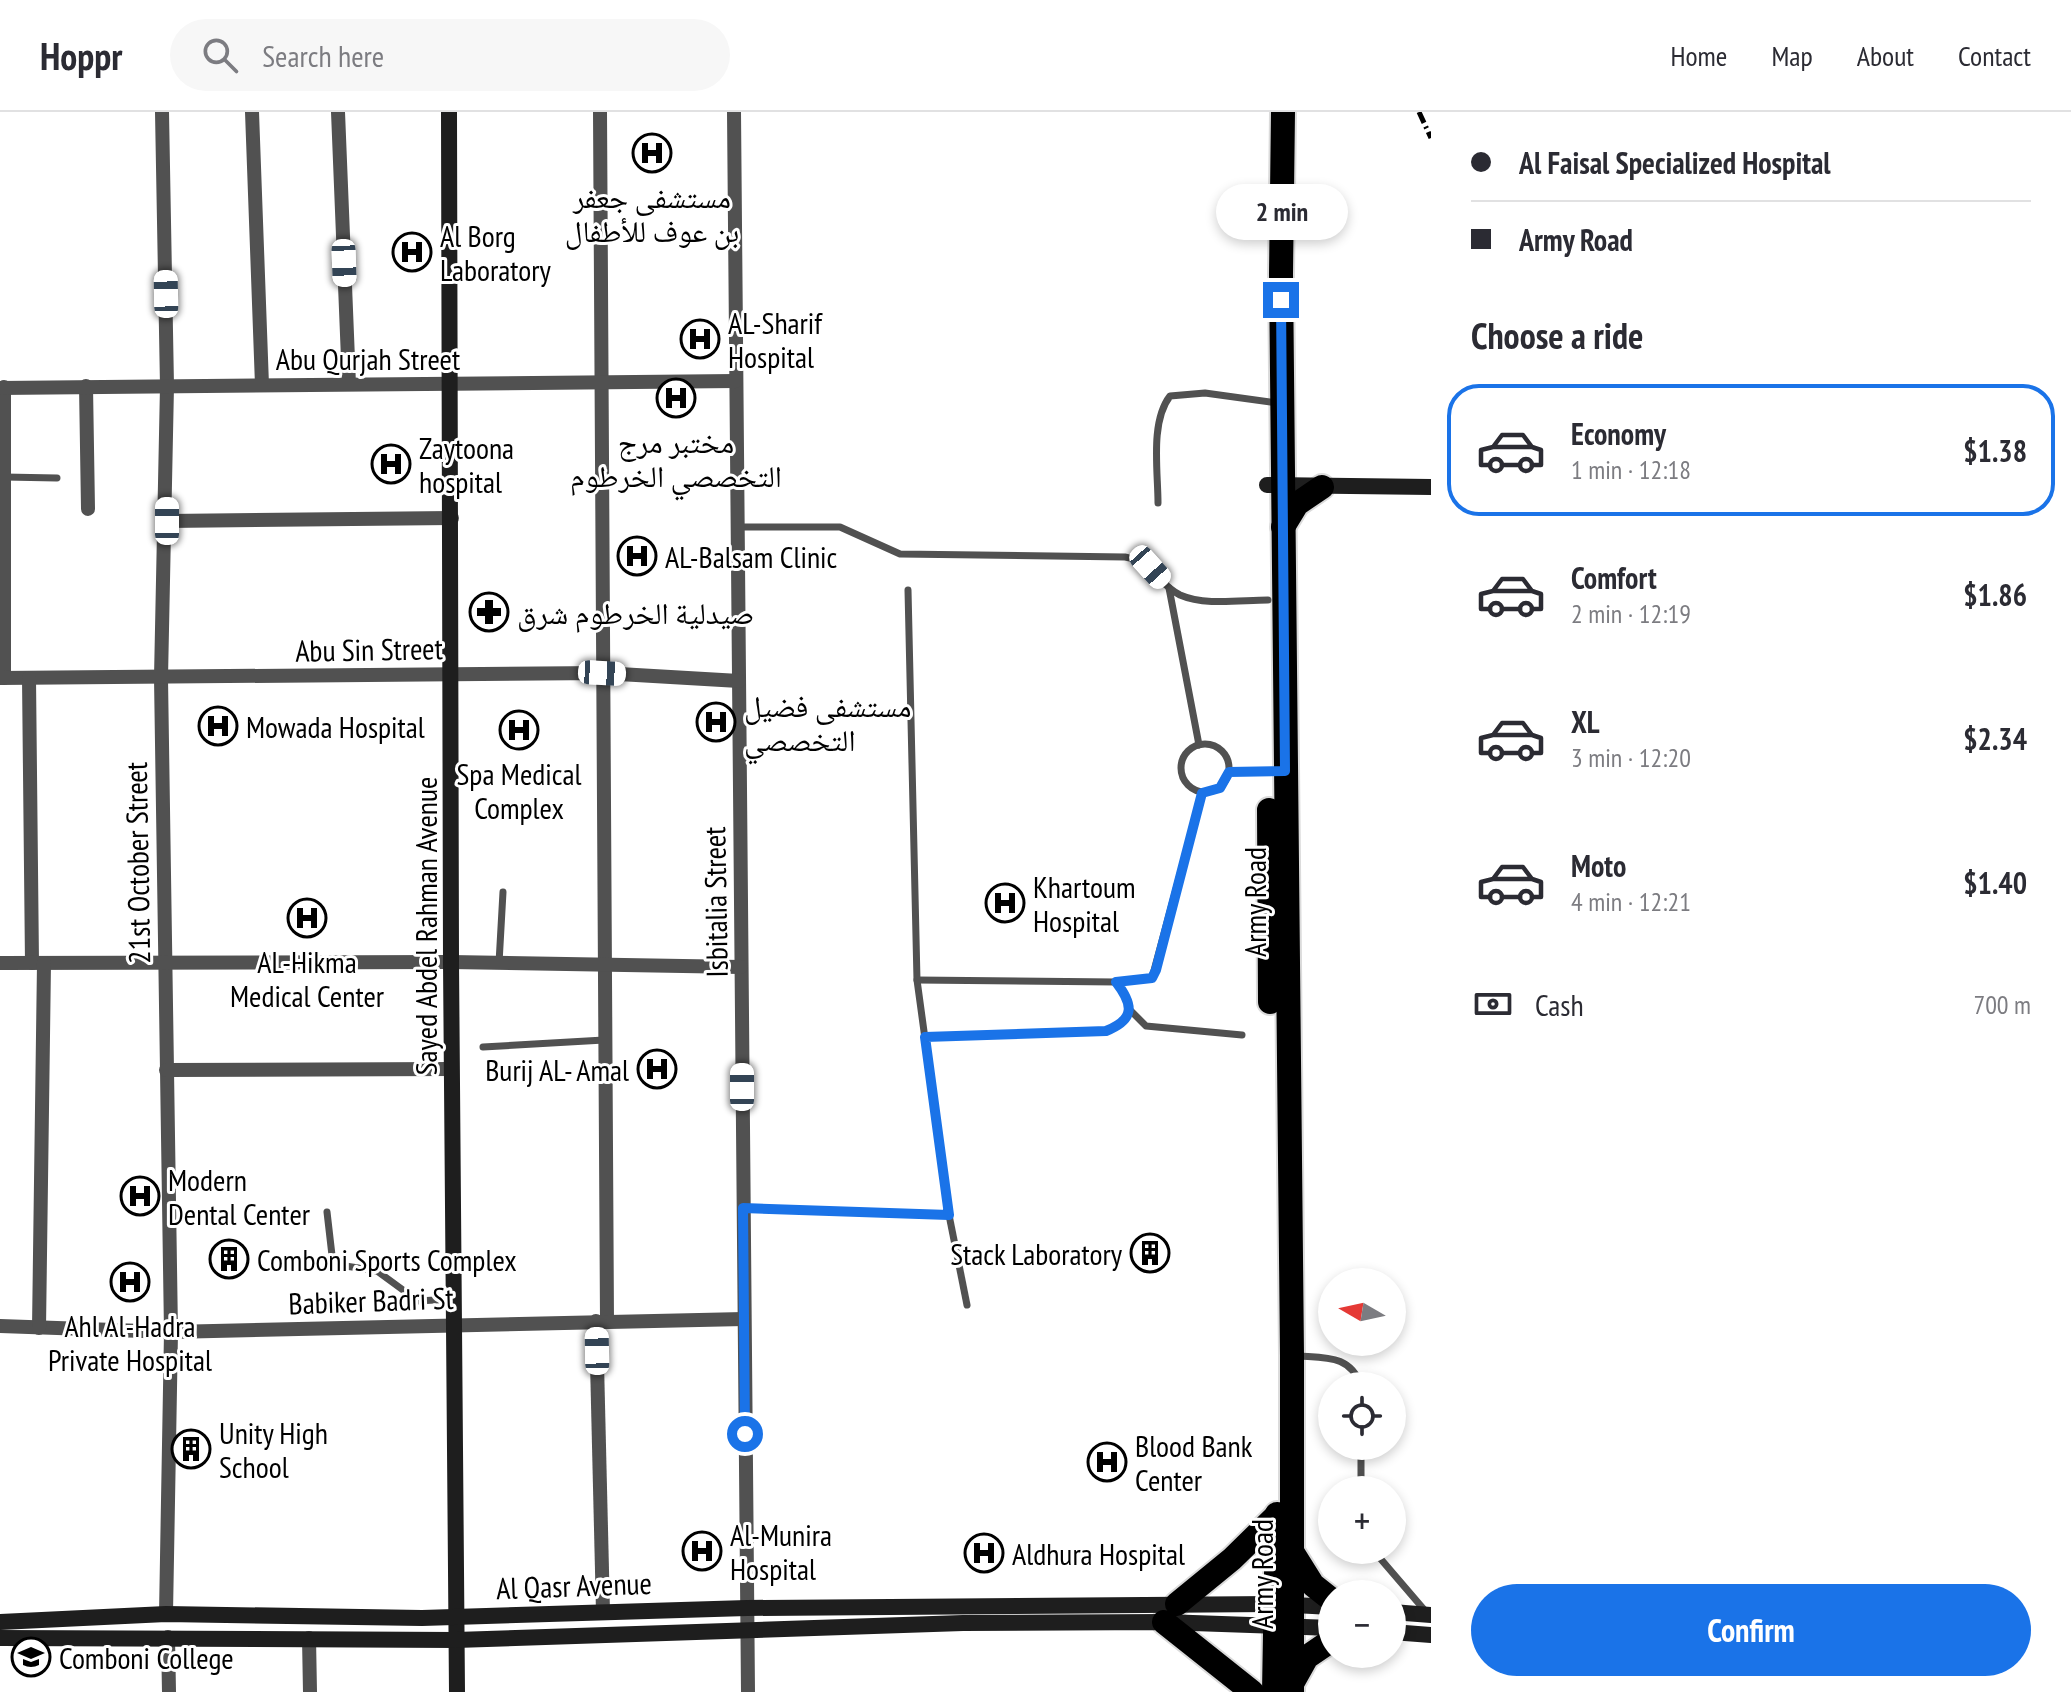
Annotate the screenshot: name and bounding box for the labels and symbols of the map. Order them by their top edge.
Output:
hospital icon: مستشفى جعفر بن عوف للأطفال [631,132,673,174]
place label: مستشفى جعفر بن عوف للأطفال [565,177,739,250]
callout: 2 min [1215,184,1347,240]
place label: Al Borg Laboratory [440,216,551,289]
hospital icon: Al Borg Laboratory [391,231,433,273]
car [331,239,357,287]
car [154,270,178,318]
route end [1263,282,1299,318]
place label: AL-Sharif Hospital [728,303,823,376]
hospital icon: AL-Sharif Hospital [679,318,721,360]
street label: Abu Qurjah Street [276,339,461,378]
hospital icon: مختبر مرج التخصصي الخرطوم [655,377,697,419]
place label: مختبر مرج التخصصي الخرطوم [570,422,782,500]
place label: Zaytoona hospital [419,428,514,501]
hospital icon: Zaytoona hospital [370,443,412,485]
car [155,497,179,545]
hospital icon: AL-Balsam Clinic [616,535,658,577]
place label: AL-Balsam Clinic [665,537,838,576]
car [1125,541,1175,593]
pharmacy icon: صيدلية الخرطوم شرق [468,591,510,633]
place label: صيدلية الخرطوم شرق [517,593,754,633]
street label: Abu Sin Street [295,628,444,670]
car [577,660,627,686]
place label: مستشفى فضيل التخصصي [744,686,911,764]
hospital icon: مستشفى فضيل التخصصي [695,701,737,743]
hospital icon: Mowada Hospital [197,705,239,747]
place label: Mowada Hospital [246,707,425,746]
hospital icon: Spa Medical Complex [498,709,540,751]
place label: Spa Medical Complex [457,754,581,827]
street label: 21st October Street [116,761,158,964]
street label: Sayed Abdel Rahman Avenue [406,777,445,1075]
street label: Isbitalia Street [694,825,736,978]
street label: Army Road [1235,847,1274,957]
place label: Khartoum Hospital [1033,867,1135,940]
hospital icon: Khartoum Hospital [984,882,1026,924]
hospital icon: AL-Hikma Medical Center [286,897,328,939]
place label: AL-Hikma Medical Center [230,942,385,1015]
hospital icon: Burij AL- Amal [636,1048,678,1090]
place label: Burij AL- Amal [485,1050,629,1089]
car [730,1063,754,1111]
place label: Modern Dental Center [168,1160,311,1233]
hospital icon: Modern Dental Center [119,1175,161,1217]
building icon: Stack Laboratory [1129,1232,1171,1274]
place label: Stack Laboratory [950,1234,1123,1273]
building icon: Comboni Sports Complex [208,1238,250,1280]
place label: Comboni Sports Complex [257,1240,517,1279]
hospital icon: Ahl Al-Hadra Private Hospital [109,1261,151,1303]
north arrow [1318,1268,1406,1356]
street label: Babiker Badri St [288,1278,455,1322]
place label: Ahl Al-Hadra Private Hospital [48,1306,212,1379]
car [585,1327,609,1375]
place label: Unity High School [219,1413,328,1486]
route start [727,1416,763,1452]
place label: Blood Bank Center [1135,1426,1253,1499]
building icon: Unity High School [170,1428,212,1470]
hospital icon: Blood Bank Center [1086,1441,1128,1483]
place label: Al-Munira Hospital [730,1515,832,1588]
street label: Army Road [1242,1519,1281,1629]
hospital icon: Al-Munira Hospital [681,1530,723,1572]
hospital icon: Aldhura Hospital [963,1532,1005,1574]
place label: Aldhura Hospital [1012,1534,1185,1573]
street label: Al Qasr Avenue [495,1563,653,1607]
school or university icon: Comboni College [10,1636,52,1678]
place label: Comboni College [59,1638,234,1677]

